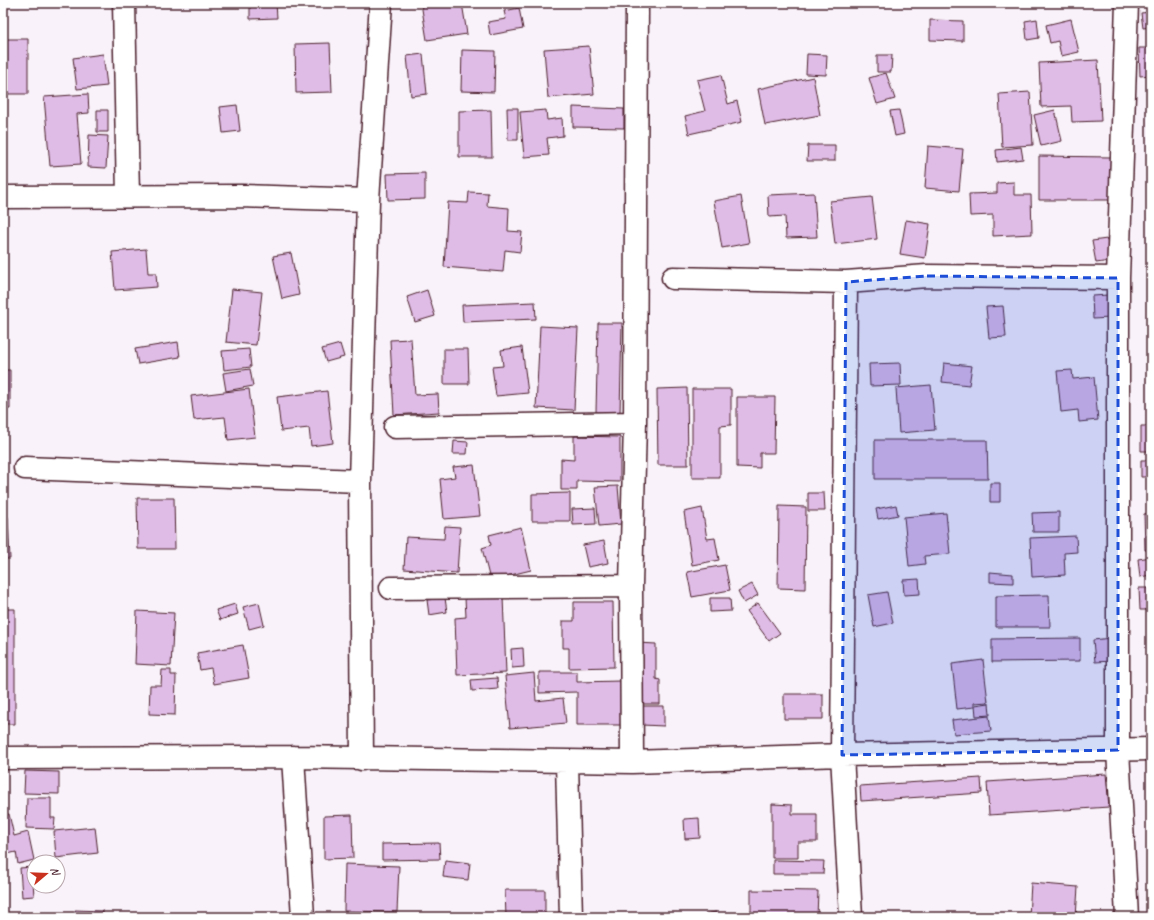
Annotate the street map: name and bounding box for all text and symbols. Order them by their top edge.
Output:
north arrow [26,854,66,894]
text: N [48,865,64,878]

